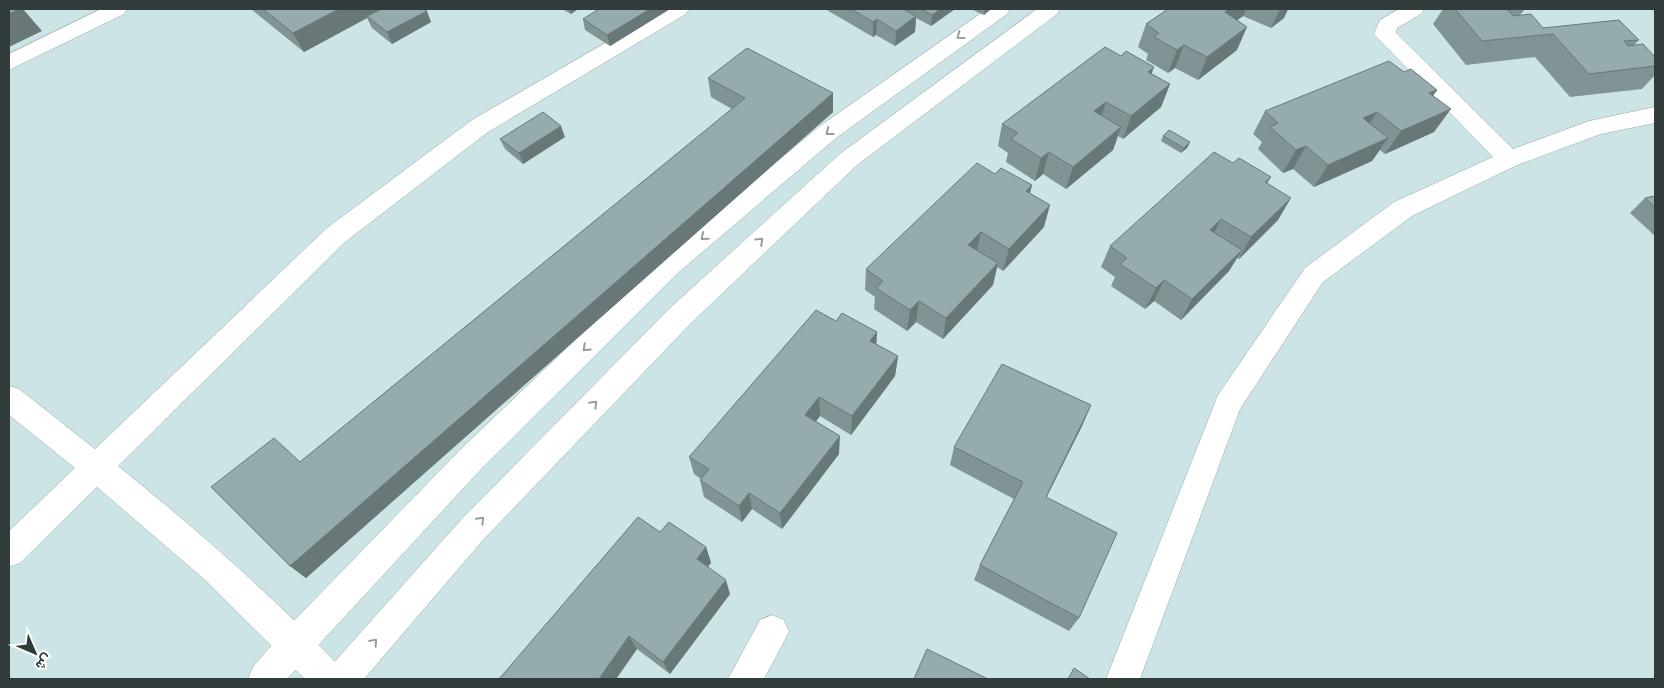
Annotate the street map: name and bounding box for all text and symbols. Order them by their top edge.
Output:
one-way arrow [956,30,966,39]
one-way arrow [825,126,834,135]
one-way arrow [701,231,710,239]
one-way arrow [755,238,764,247]
one-way arrow [582,342,591,351]
one-way arrow [588,401,597,410]
one-way arrow [475,517,484,526]
north arrow [10,628,60,678]
one-way arrow [368,639,377,648]
text: ش [32,650,57,675]

